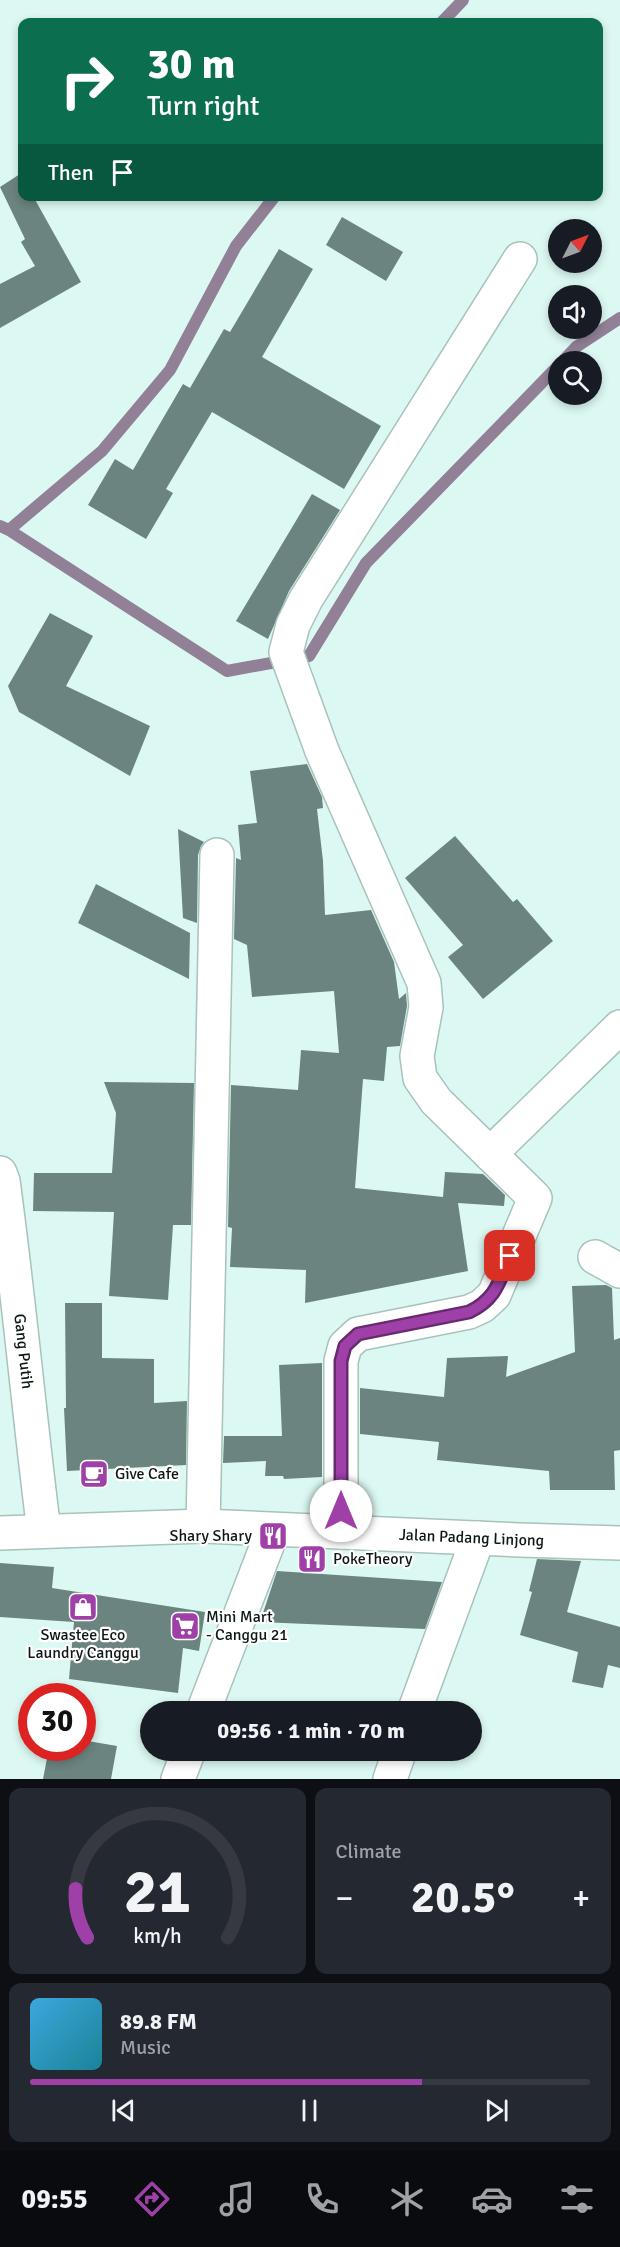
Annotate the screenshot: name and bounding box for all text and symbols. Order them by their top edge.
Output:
text: 30 m [147,39,236,90]
icon: right [48,42,126,120]
text: Turn right [147,90,260,123]
icon: arrive [106,156,139,189]
text: Then [48,159,94,186]
north arrow [548,219,602,273]
map controls [548,219,602,405]
button: sound [548,285,602,339]
button: search [548,351,602,405]
pin [484,1230,535,1281]
icon: arrive [493,1239,526,1272]
street label: Gang Putih [9,1313,37,1390]
cafe icon: Give Cafe [78,1458,110,1490]
place label: Give Cafe [115,1464,179,1484]
position arrow [309,1479,373,1543]
restaurant icon: Shary Shary [257,1520,289,1552]
street label: Jalan Padang Linjong [399,1525,544,1551]
place label: Shary Shary [170,1526,253,1546]
restaurant icon: PokeTheory [296,1543,328,1575]
place label: PokeTheory [333,1549,413,1569]
shop icon: Swastee Eco Laundry Canggu [67,1591,99,1623]
place label: Mini Mart - Canggu 21 [206,1607,288,1645]
supermarket icon: Mini Mart - Canggu 21 [169,1610,201,1642]
place label: Swastee Eco Laundry Canggu [27,1625,139,1663]
speed limit sign: 30 [18,1683,96,1761]
text: 09:56 · 1 min · 70 m [217,1717,405,1744]
text: Climate [336,1839,401,1864]
text: 21 [124,1853,191,1930]
text: 20.5° [411,1870,515,1925]
text: − [336,1878,353,1919]
text: + [572,1878,590,1919]
text: km/h [133,1923,182,1949]
text: 89.8 FM [120,2008,197,2035]
text: Music [120,2035,171,2060]
icon: previous [107,2094,140,2127]
icon: pause [293,2094,326,2127]
icon: next [480,2094,513,2127]
icon: directions [131,2178,173,2220]
icon: music [216,2178,258,2220]
icon: phone [301,2178,343,2220]
icon: climate [386,2178,428,2220]
icon: car [471,2178,513,2220]
icon: filters [556,2178,598,2220]
text: 09:55 [22,2183,88,2216]

